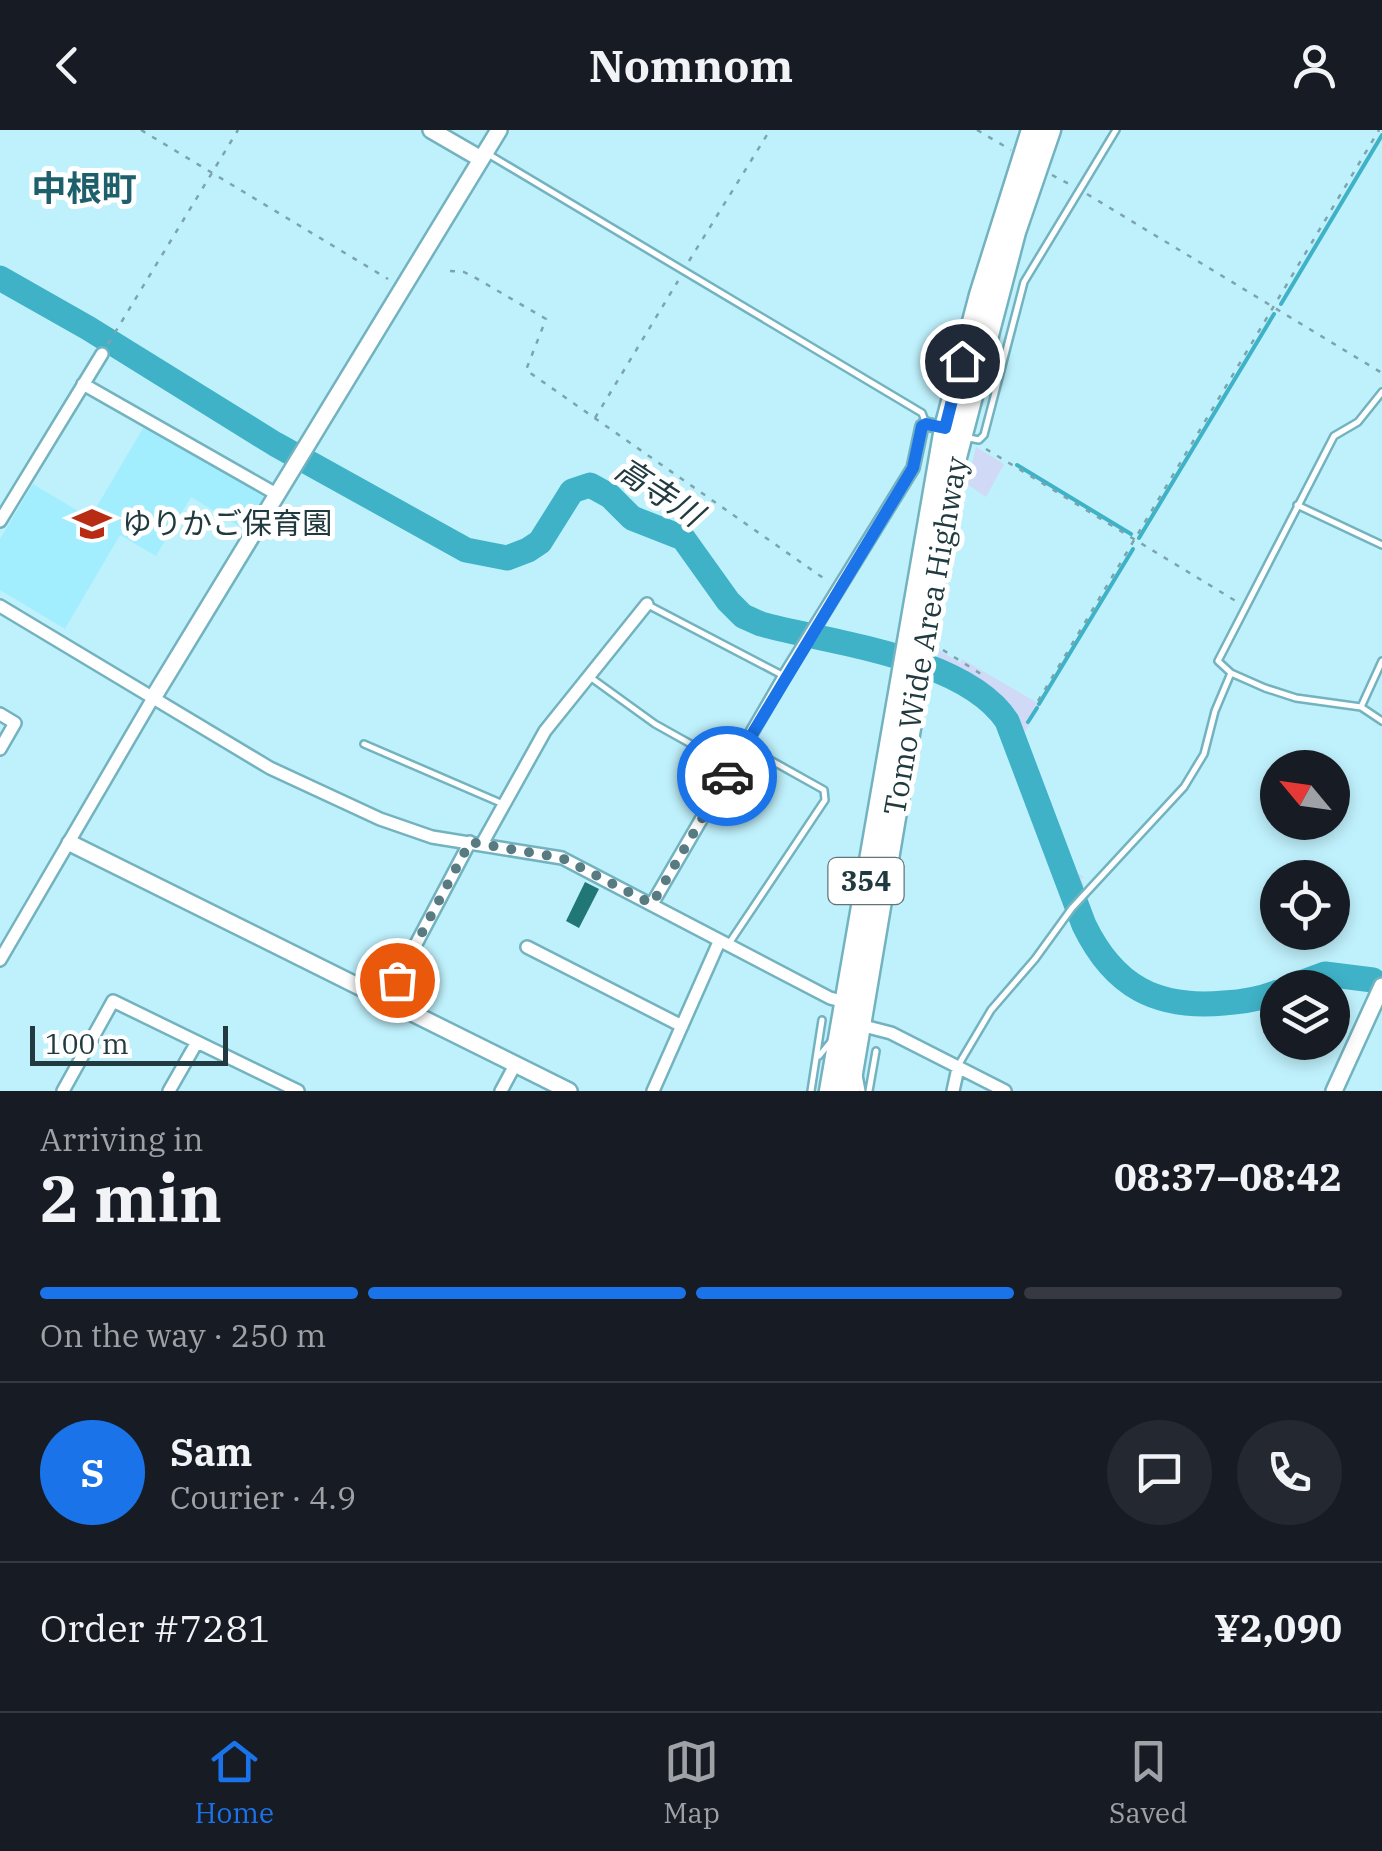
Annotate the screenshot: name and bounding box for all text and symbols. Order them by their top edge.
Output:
text: Nomnom [589,36,793,94]
icon: back [40,38,95,93]
icon: person [1287,38,1342,93]
district label: 中根町 [31,165,137,211]
pin [920,319,1005,404]
icon: home [935,334,990,389]
water label: 高寺川 [608,447,714,537]
street label: Tomo Wide Area Highway [874,453,975,818]
school or university icon: ゆりかご保育園 [71,503,113,545]
place label: ゆりかご保育園 [122,503,332,542]
courier [677,726,777,826]
icon: car [700,749,755,804]
north arrow [1260,750,1350,840]
map controls [1260,750,1350,1060]
road number: 354 [828,858,904,904]
button: locate [1260,860,1350,950]
pin [355,938,440,1023]
icon: bag [370,953,425,1008]
button: layers [1260,970,1350,1060]
scale bar [30,1021,228,1066]
text: 100 m [45,1025,129,1062]
text: Arriving in [40,1118,203,1160]
text: 08:37–08:42 [1114,1152,1342,1201]
text: 2 min [40,1155,222,1240]
text: On the way · 250 m [40,1314,326,1356]
button: chat [1107,1420,1212,1525]
button: phone [1237,1420,1342,1525]
text: Sam [170,1427,253,1476]
text: S [81,1448,104,1497]
text: Courier · 4.9 [170,1476,356,1518]
text: Order #7281 [40,1603,271,1652]
text: ¥2,090 [1214,1603,1342,1652]
tab: Home [195,1734,274,1831]
tab: Map [663,1734,720,1831]
tab: Saved [1109,1734,1187,1831]

